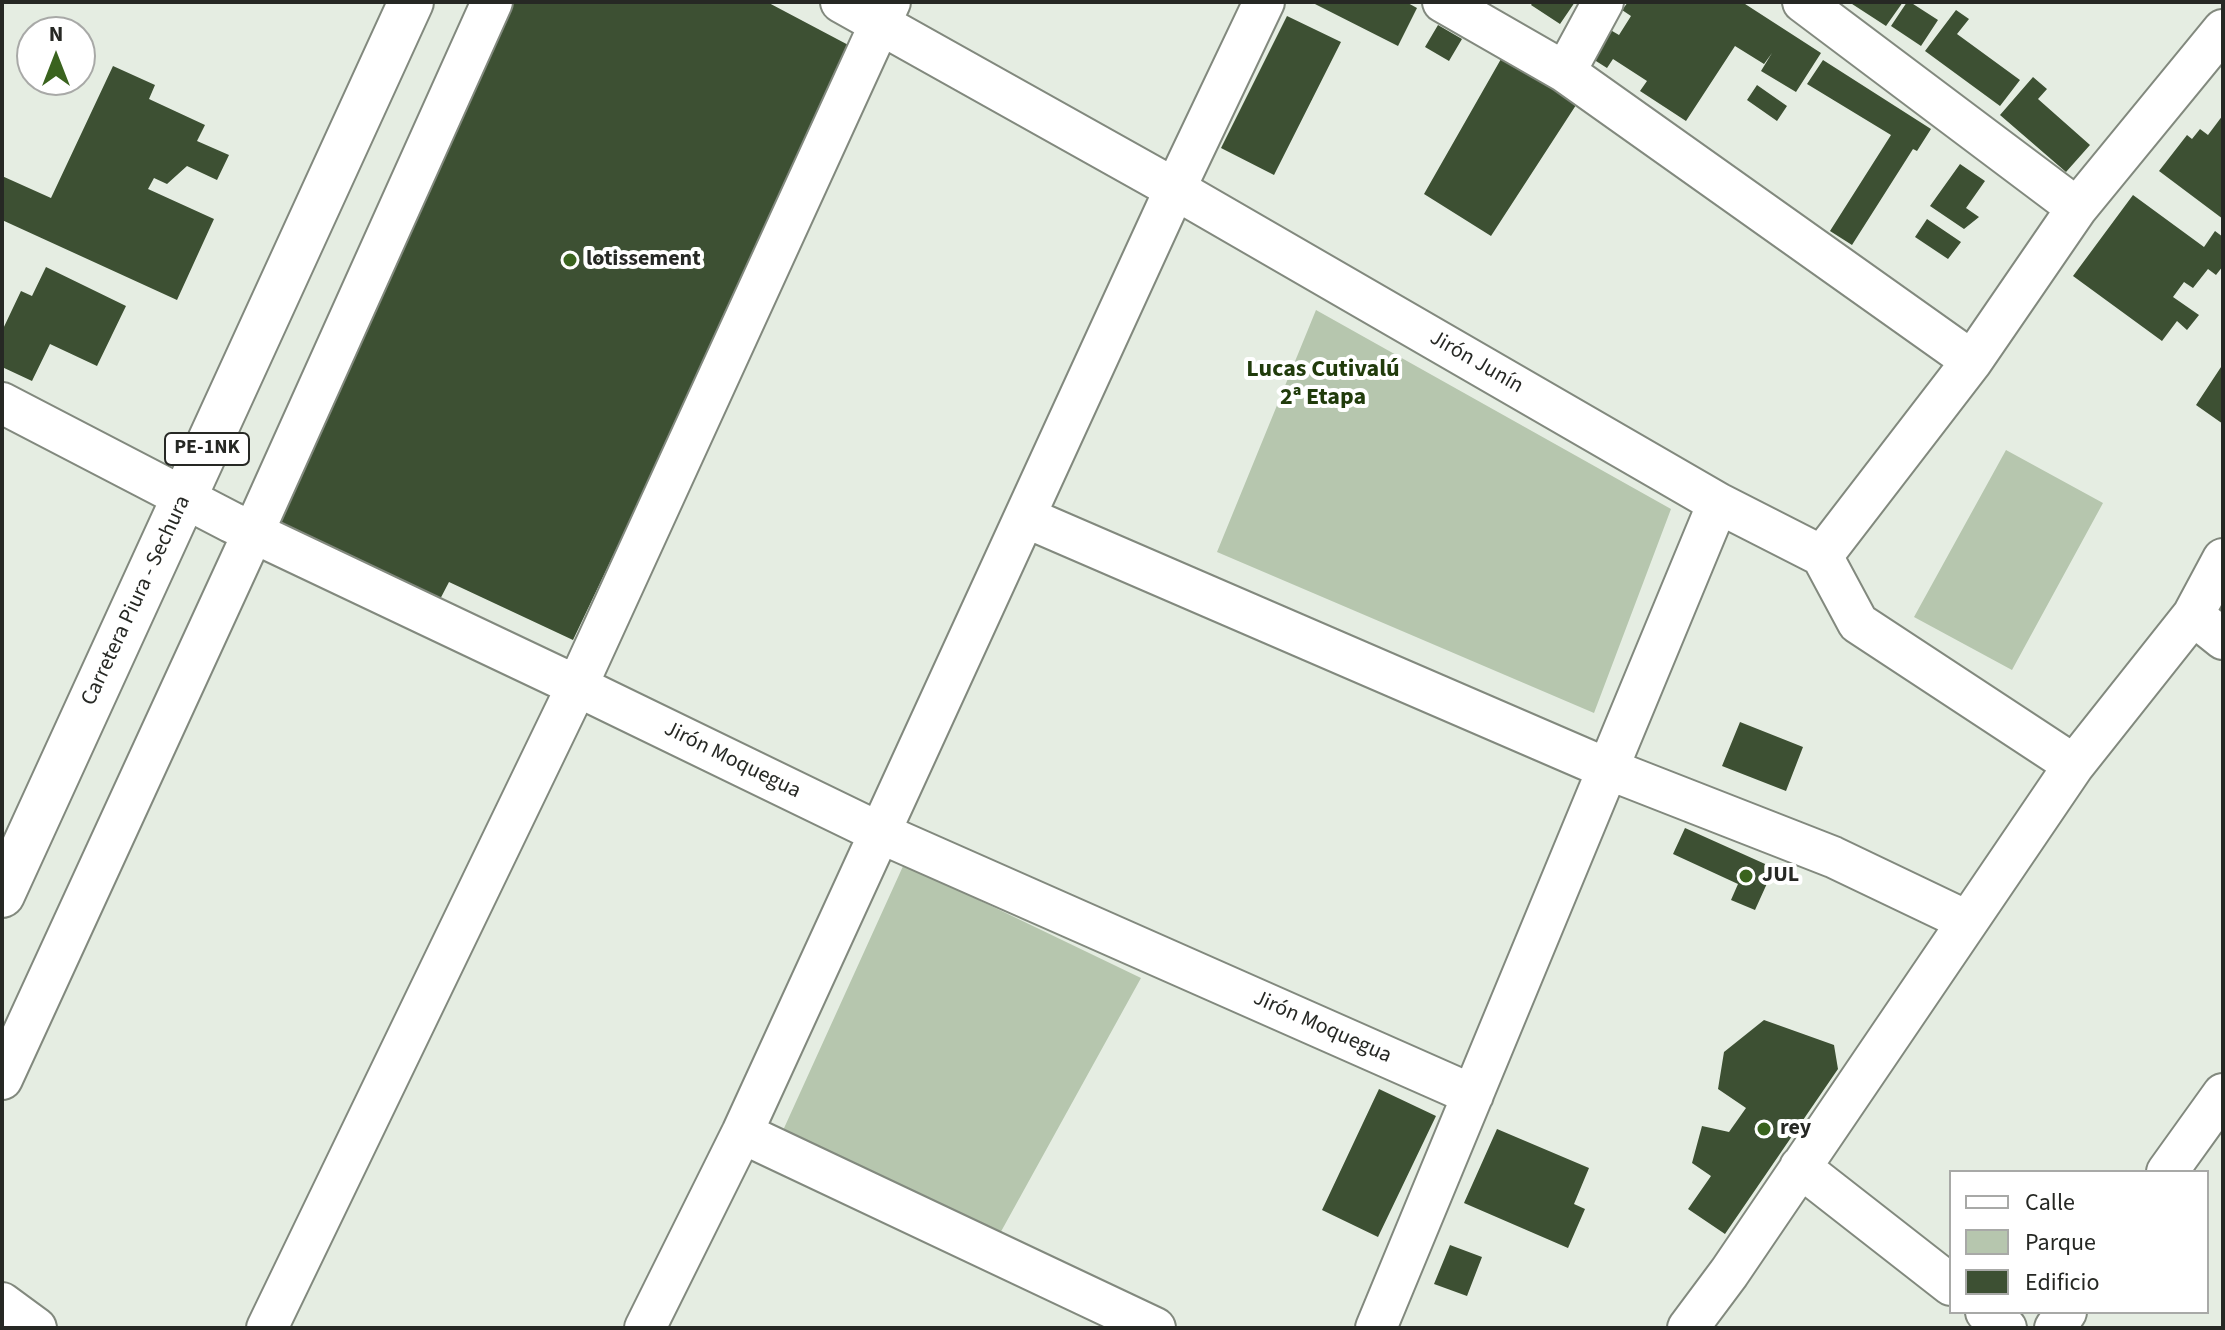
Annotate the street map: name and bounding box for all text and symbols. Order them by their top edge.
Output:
north arrow [16,16,96,96]
text: N [49,18,63,50]
place label: lotissement [586,247,701,273]
marker: lotissement [561,251,579,269]
street label: Jirón Junín [1424,326,1528,400]
district label: Lucas Cutivalú 2ª Etapa [1246,357,1400,413]
road number: PE-1NK [165,433,249,465]
street label: Carretera Piura - Sechura [77,492,197,710]
street label: Jirón Moquegua [659,717,805,805]
place label: JUL [1762,863,1799,889]
marker: JUL [1737,867,1755,885]
street label: Jirón Moquegua [1249,986,1395,1070]
place label: rey [1780,1116,1811,1142]
marker: rey [1755,1120,1773,1138]
legend [1949,1170,2209,1314]
text: Calle [2025,1185,2075,1220]
text: Parque [2025,1225,2096,1260]
text: Edificio [2025,1265,2099,1300]

